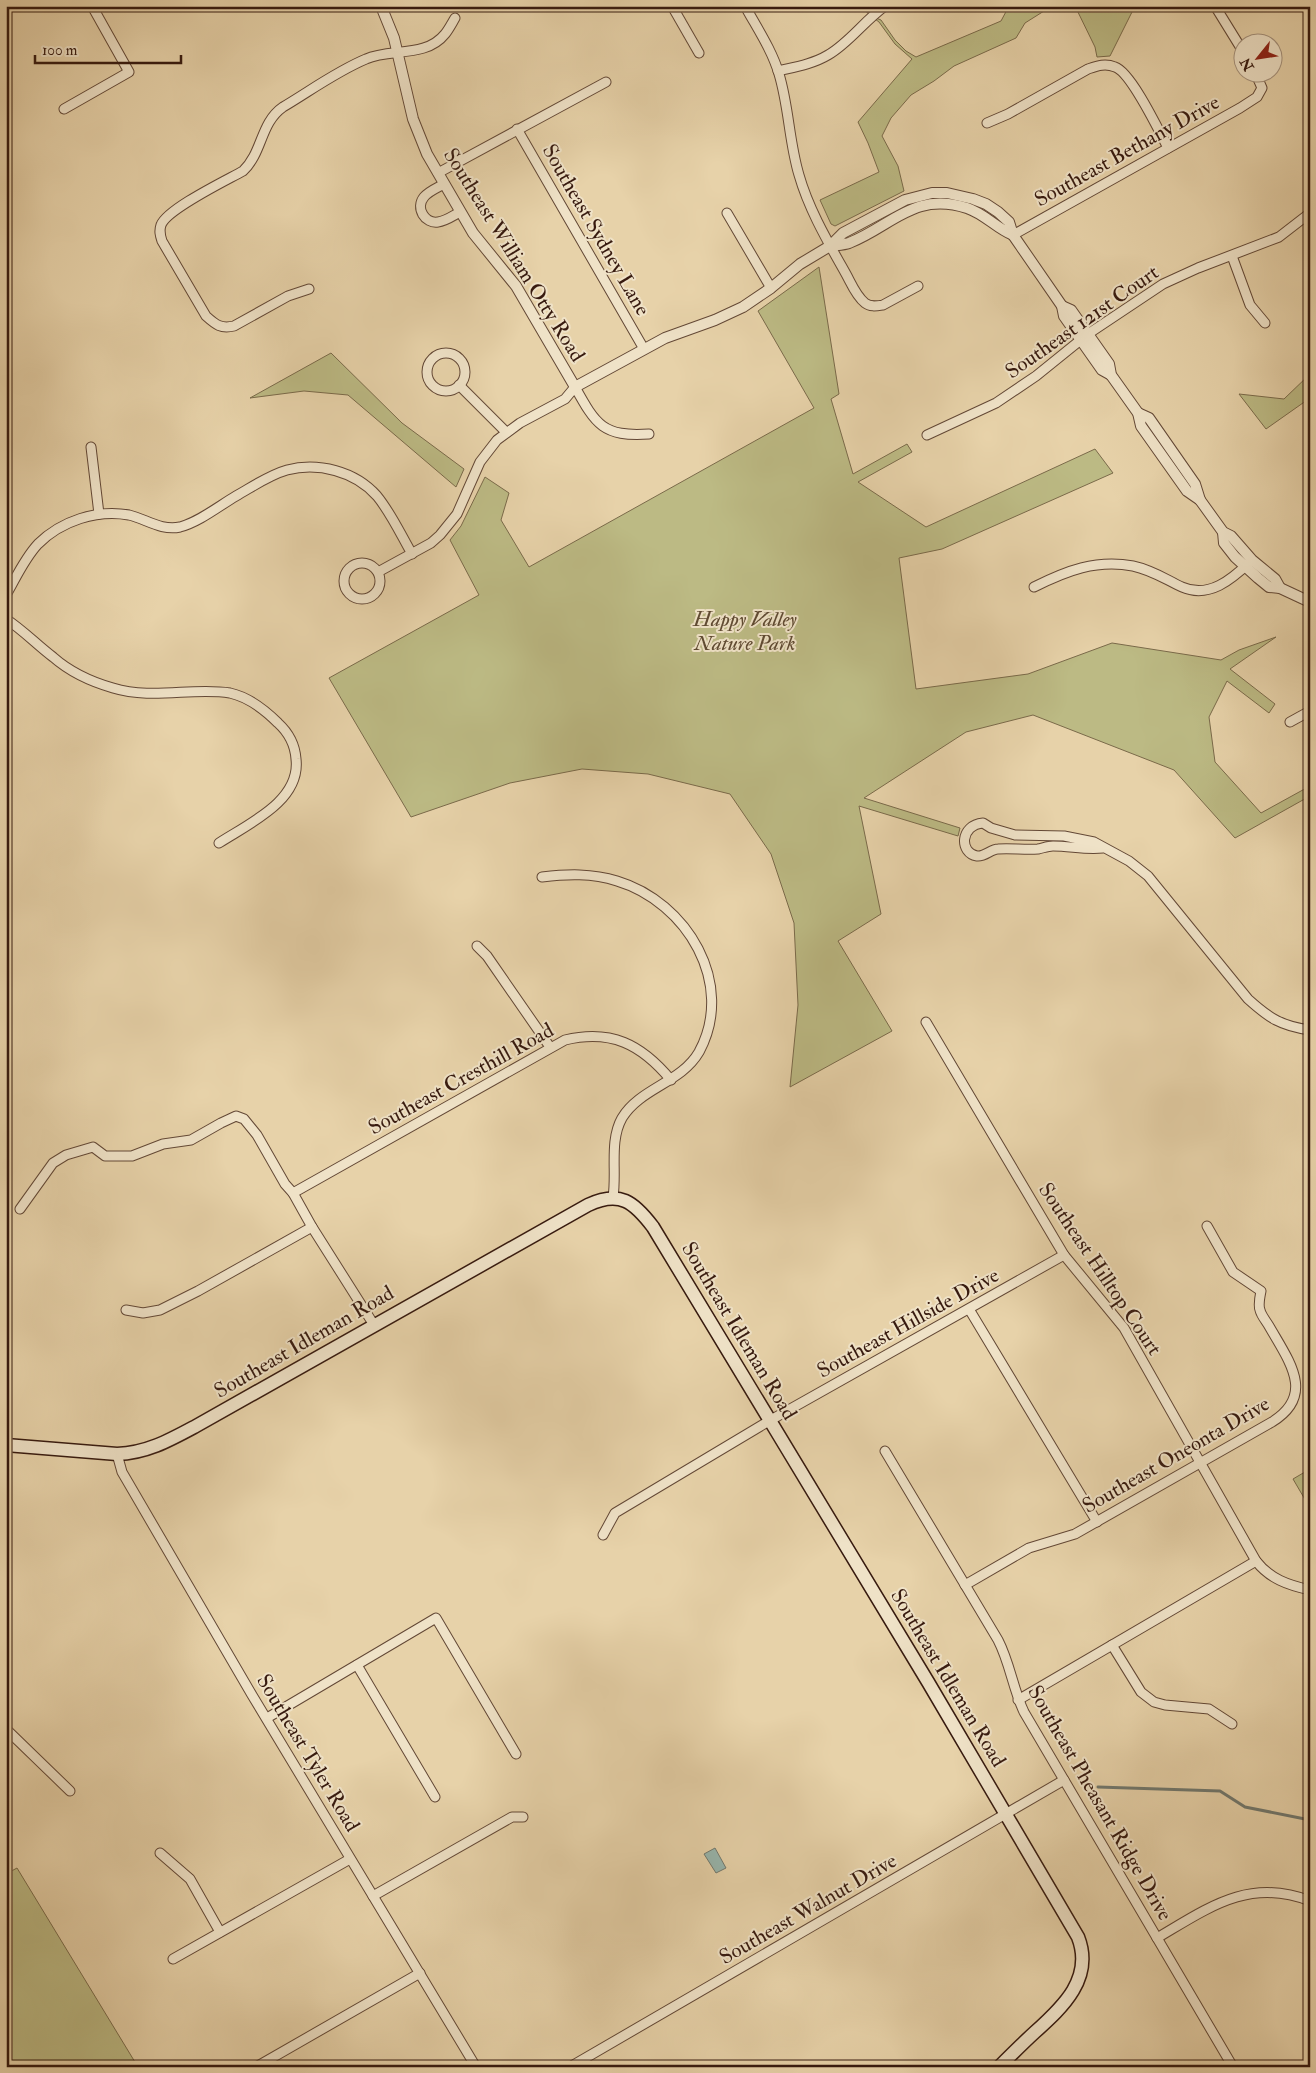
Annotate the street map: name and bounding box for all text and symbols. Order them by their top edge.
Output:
scale bar [35,32,181,64]
north arrow [1234,32,1284,82]
text: 100 m [42,41,78,60]
text: N [1236,54,1258,75]
street label: Southeast Bethany Drive [1030,89,1225,213]
street label: Southeast Sydney Lane [536,139,656,321]
street label: Southeast William Otty Road [437,143,591,368]
street label: Southeast 121st Court [1000,259,1164,385]
park label: Happy Valley Nature Park [692,606,798,657]
street label: Southeast Cresthill Road [364,1017,559,1141]
street label: Southeast Hilltop Court [1032,1177,1168,1361]
street label: Southeast Idleman Road [675,1237,803,1426]
street label: Southeast Hillside Drive [812,1262,1004,1384]
street label: Southeast Idleman Road [209,1279,399,1404]
street label: Southeast Oneonta Drive [1078,1390,1275,1520]
street label: Southeast Idleman Road [884,1584,1012,1773]
street label: Southeast Tyler Road [250,1669,366,1837]
street label: Southeast Pheasant Ridge Drive [1022,1681,1179,1926]
street label: Southeast Walnut Drive [714,1847,902,1971]

